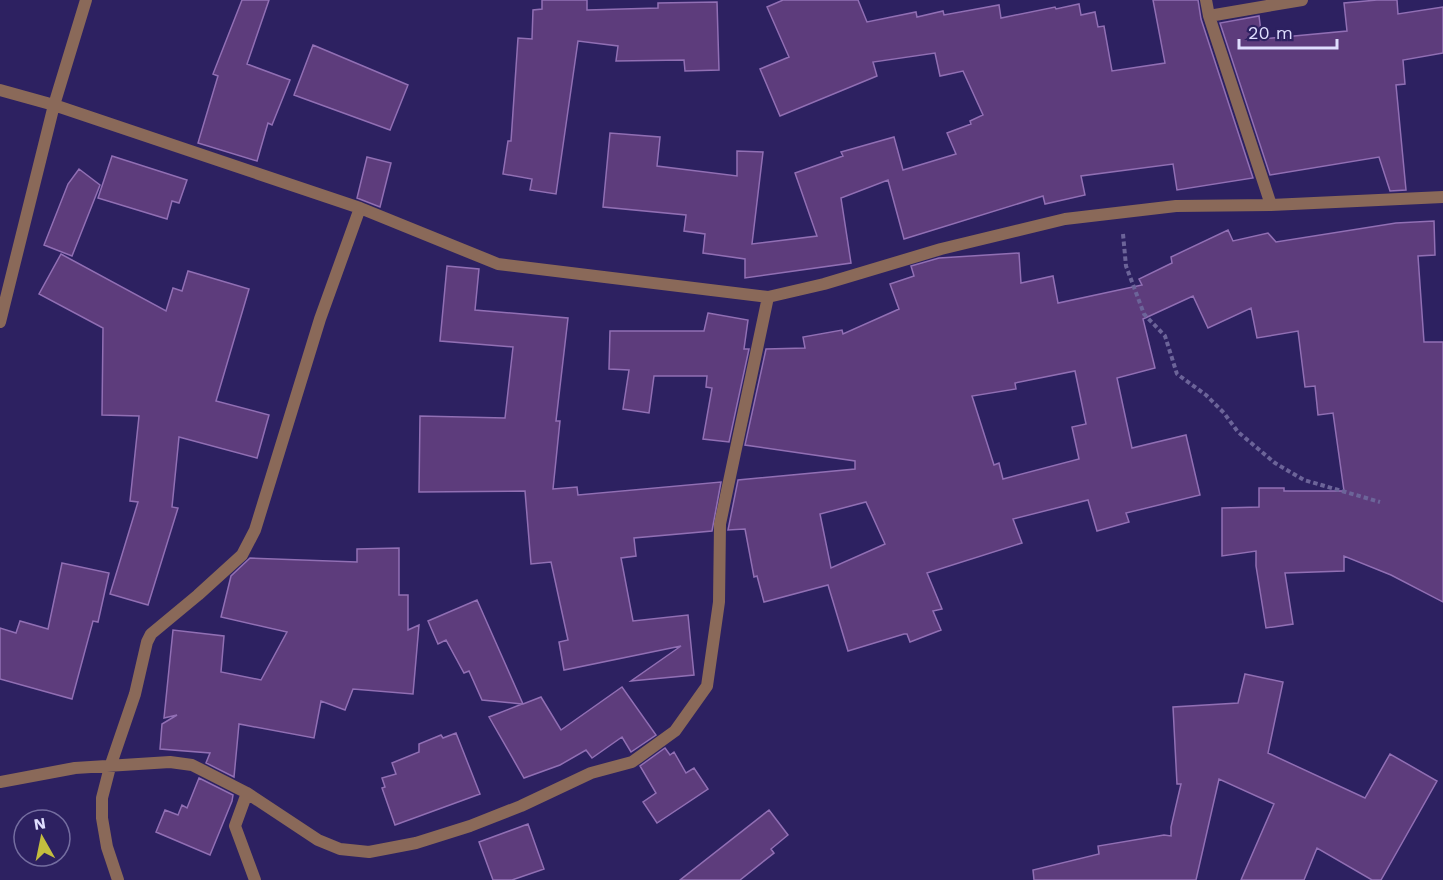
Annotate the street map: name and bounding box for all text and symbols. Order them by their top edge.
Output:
scale bar [1239,12,1336,50]
text: 20 m [1248,22,1293,43]
north arrow [12,808,72,868]
text: N [32,813,47,834]

